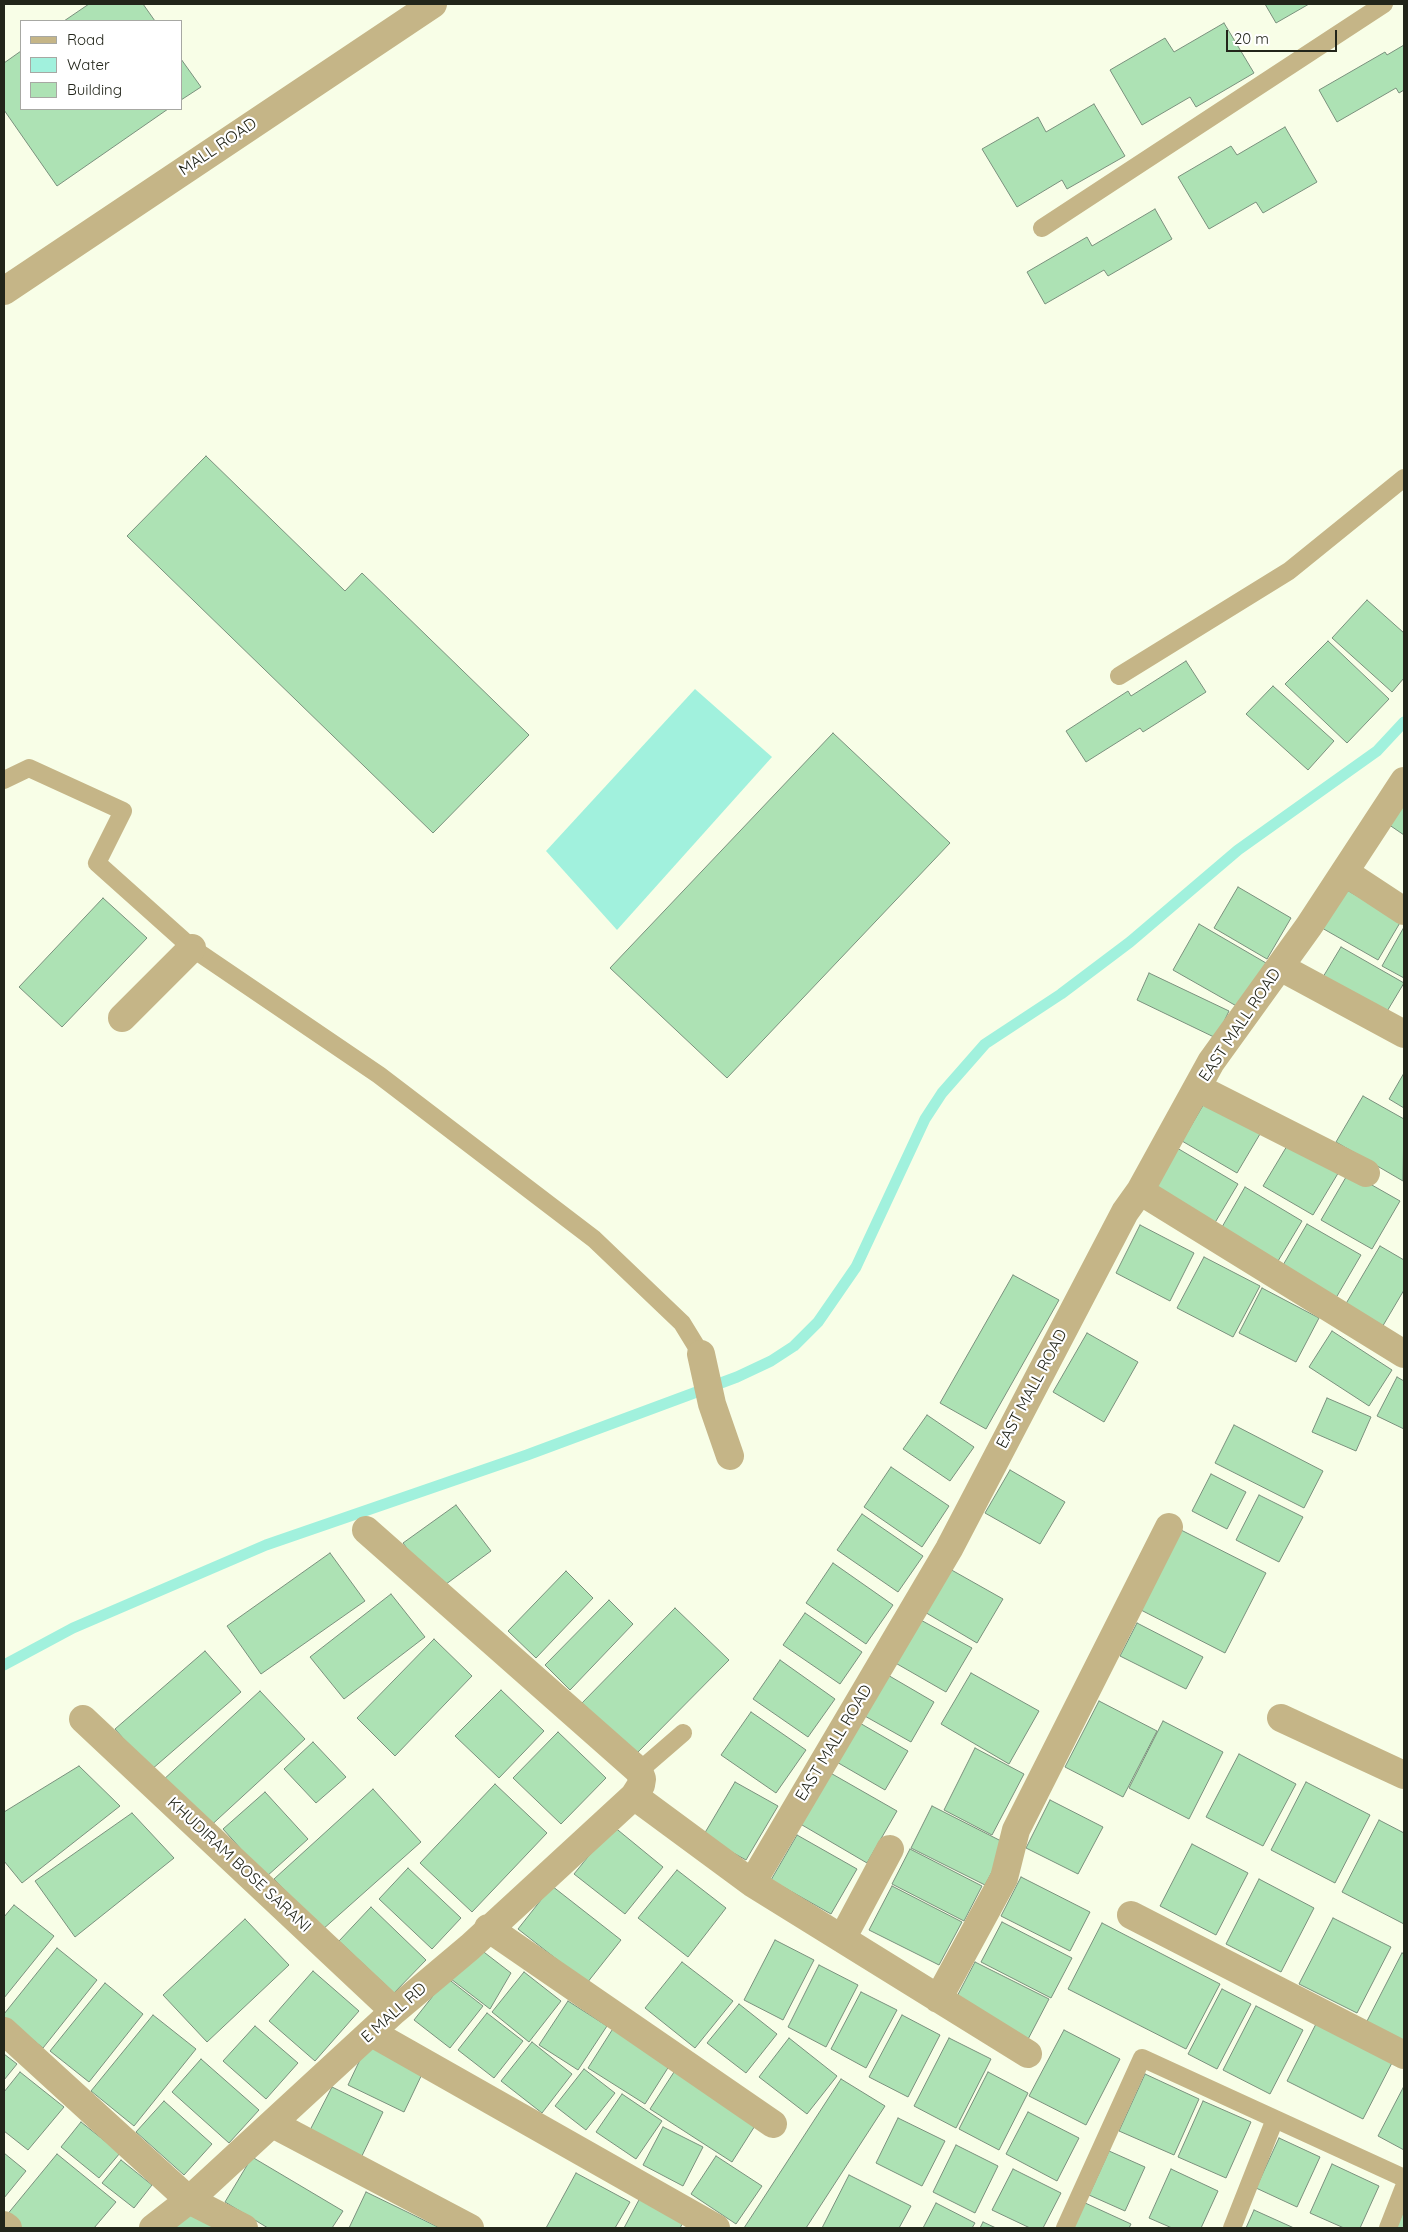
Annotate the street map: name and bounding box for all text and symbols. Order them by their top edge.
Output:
legend [20,20,182,110]
scale bar [1228,20,1339,52]
text: 20 m [1234,29,1269,48]
text: Road [67,30,104,49]
text: Water [67,55,110,74]
text: Building [67,80,122,99]
street label: MALL ROAD [176,114,260,180]
street label: EAST MALL ROAD [1195,965,1285,1085]
street label: EAST MALL ROAD [993,1326,1071,1452]
street label: EAST MALL ROAD [792,1681,876,1805]
street label: KHUDIRAM BOSE SARANI [163,1794,315,1936]
street label: E MALL RD [358,1979,430,2047]

